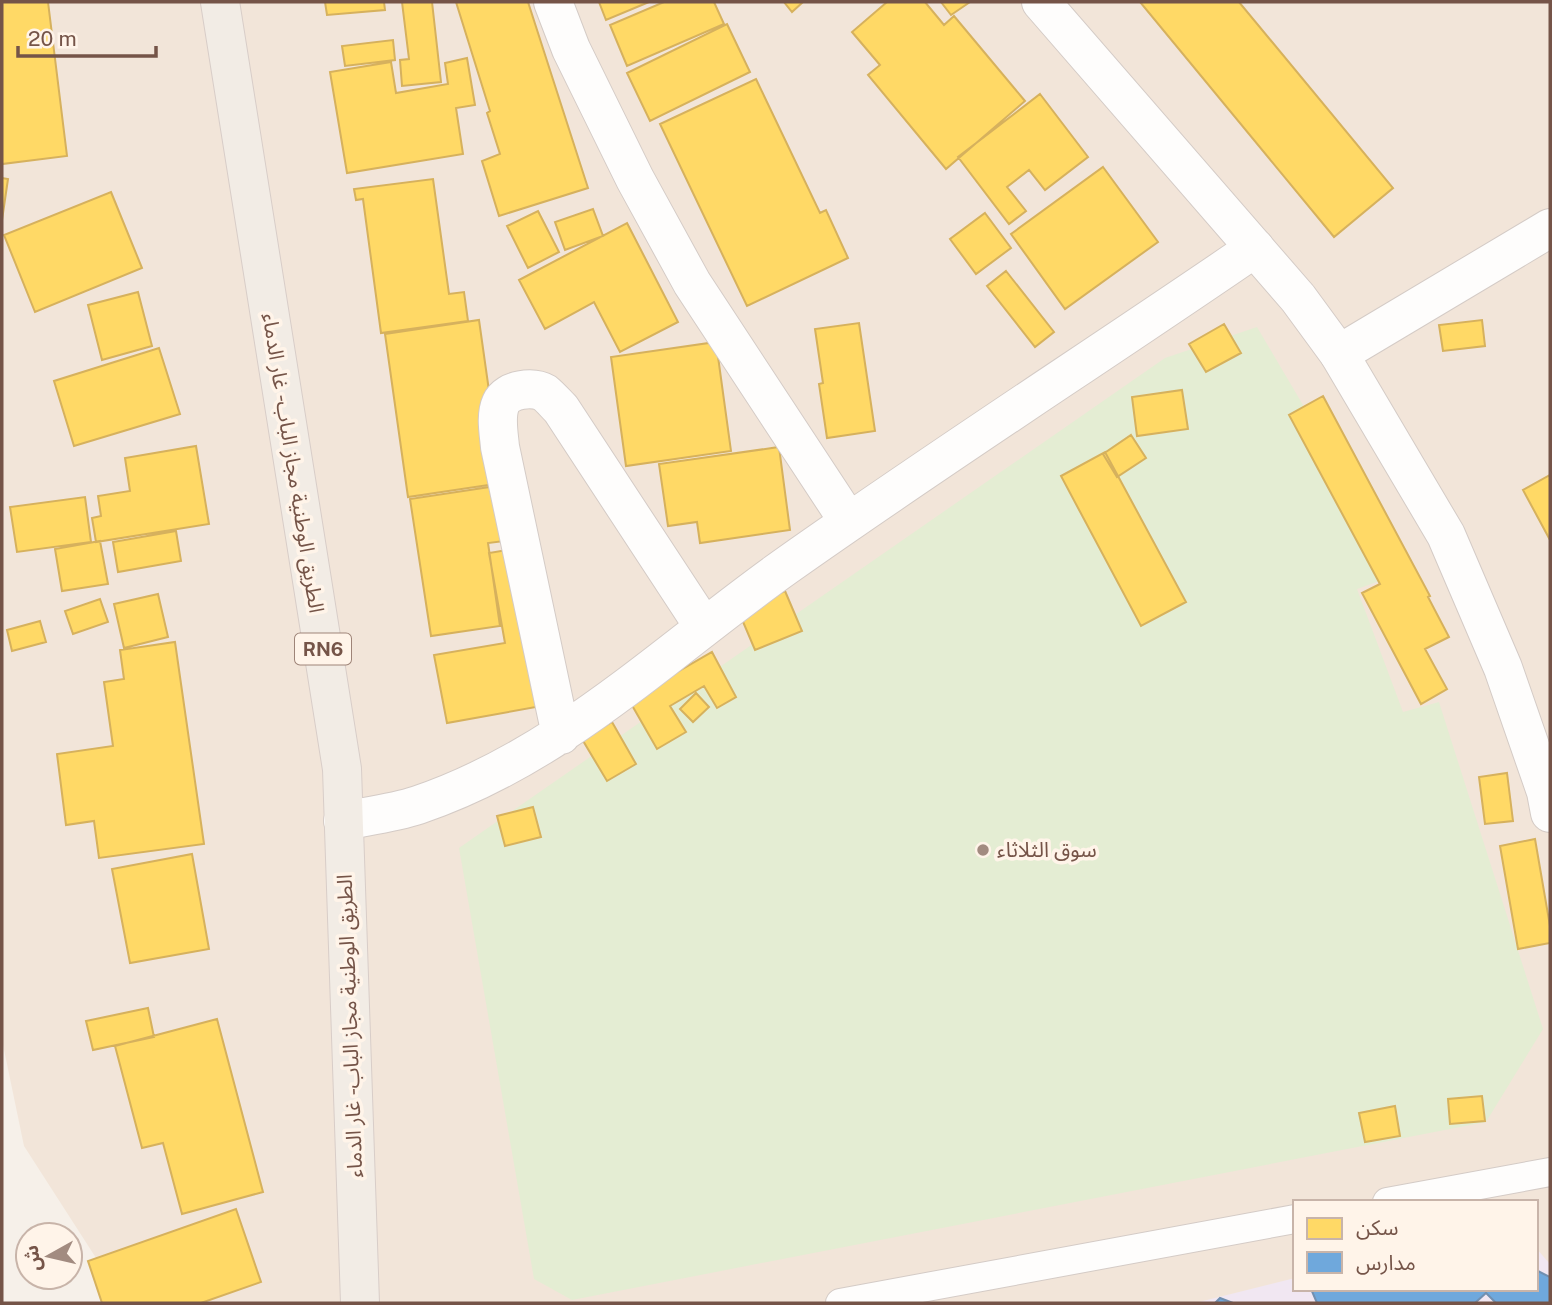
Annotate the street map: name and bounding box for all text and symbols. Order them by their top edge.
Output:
scale bar [18,14,156,58]
text: 20 m [28,26,77,51]
street label: الطريق الوطنية مجاز الباب - غار الدماء [256,311,330,615]
road number: RN6 [295,634,351,664]
place label: سوق الثلاثاء [997,837,1097,862]
marker: سوق الثلاثاء [975,842,991,858]
street label: الطريق الوطنية مجاز الباب - غار الدماء [332,874,368,1178]
legend [1293,1200,1538,1291]
text: سكن [1356,1215,1398,1240]
north arrow [14,1221,84,1291]
text: ش [19,1244,45,1273]
text: مدارس [1356,1250,1416,1275]

